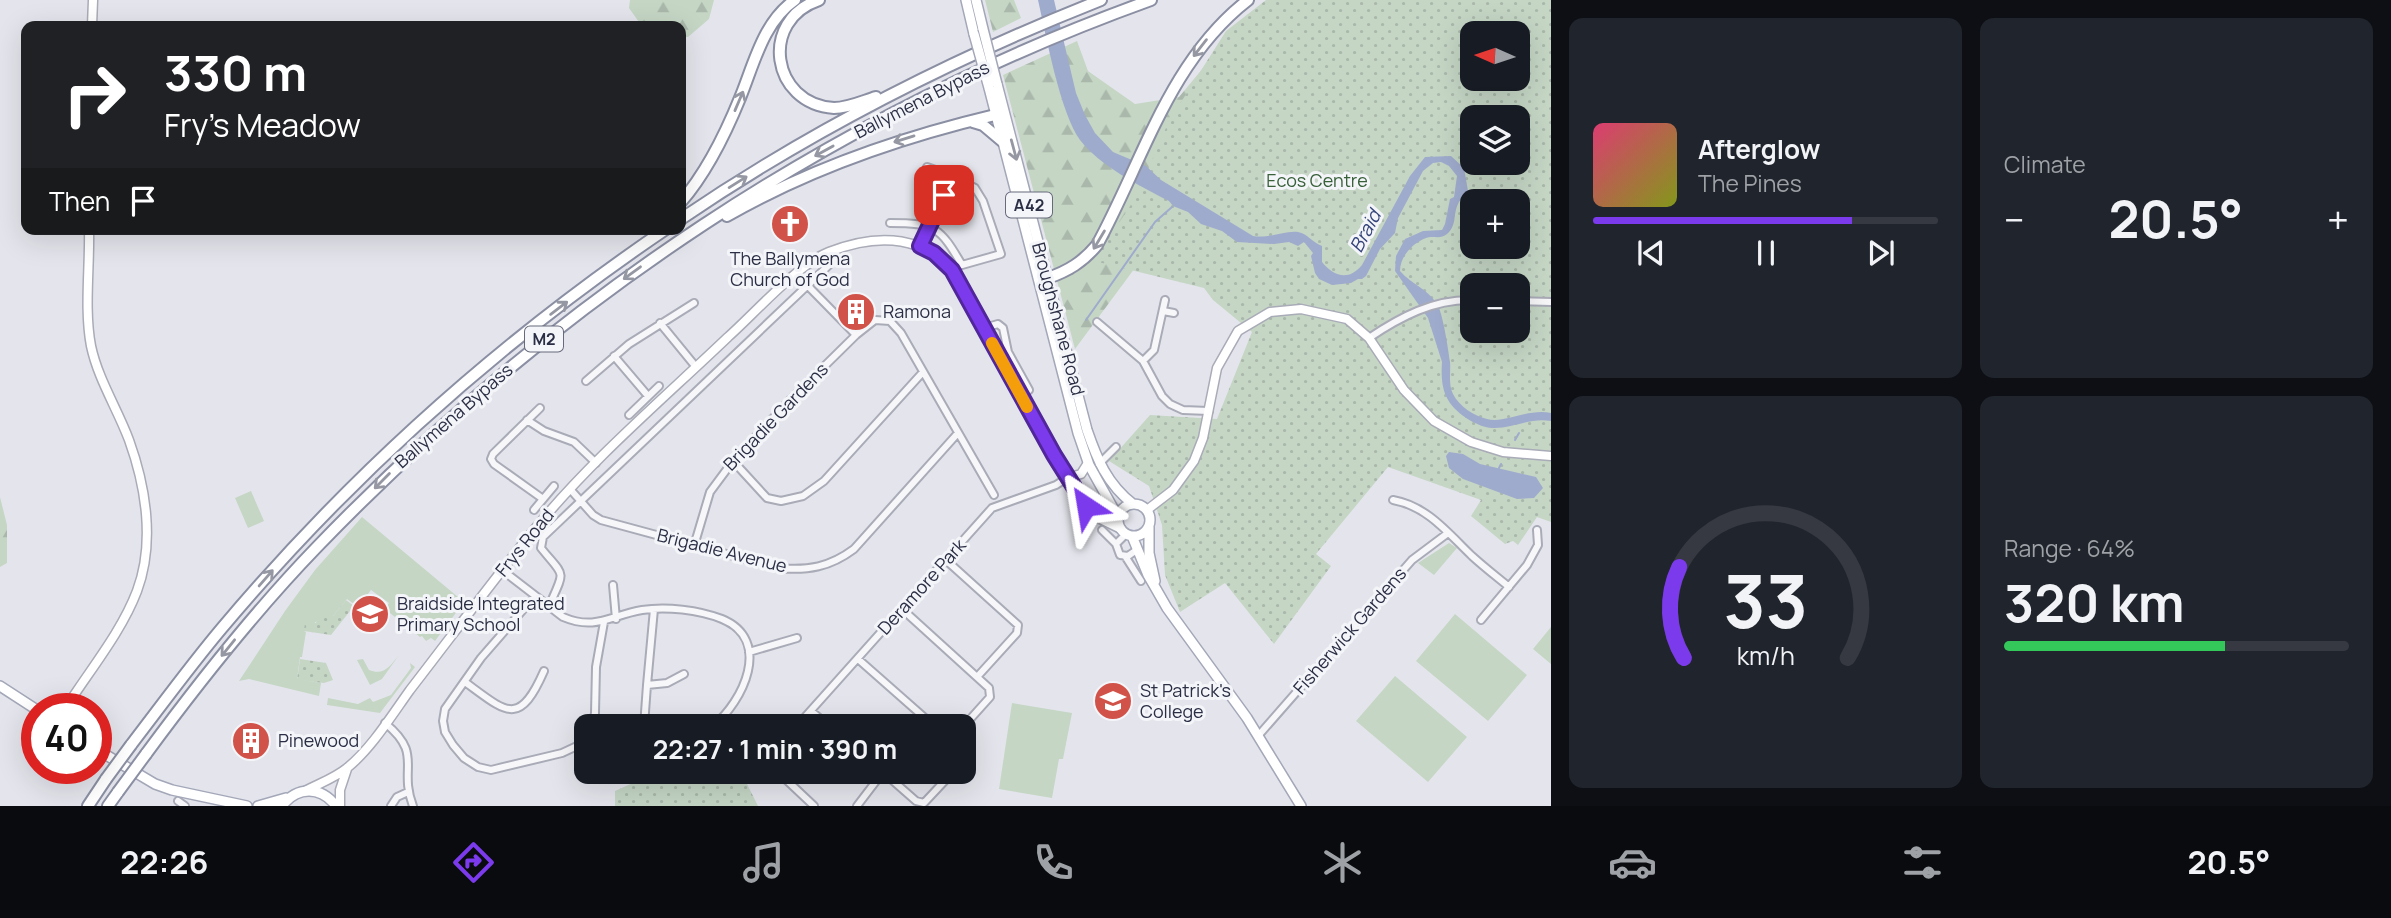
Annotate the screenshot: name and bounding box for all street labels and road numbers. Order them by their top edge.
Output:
street label: Ballymena Bypass [850,55,993,144]
road number: A42 [1006,192,1052,218]
street label: Broughshane Road [1027,240,1091,398]
road number: M2 [525,326,563,352]
street label: Ballymena Bypass [389,357,517,473]
street label: Brigadie Gardens [718,357,833,476]
street label: Frys Road [490,503,559,581]
street label: Brigadie Avenue [655,522,790,578]
street label: Deramore Park [872,533,971,639]
street label: Fisherwick Gardens [1287,562,1411,699]

